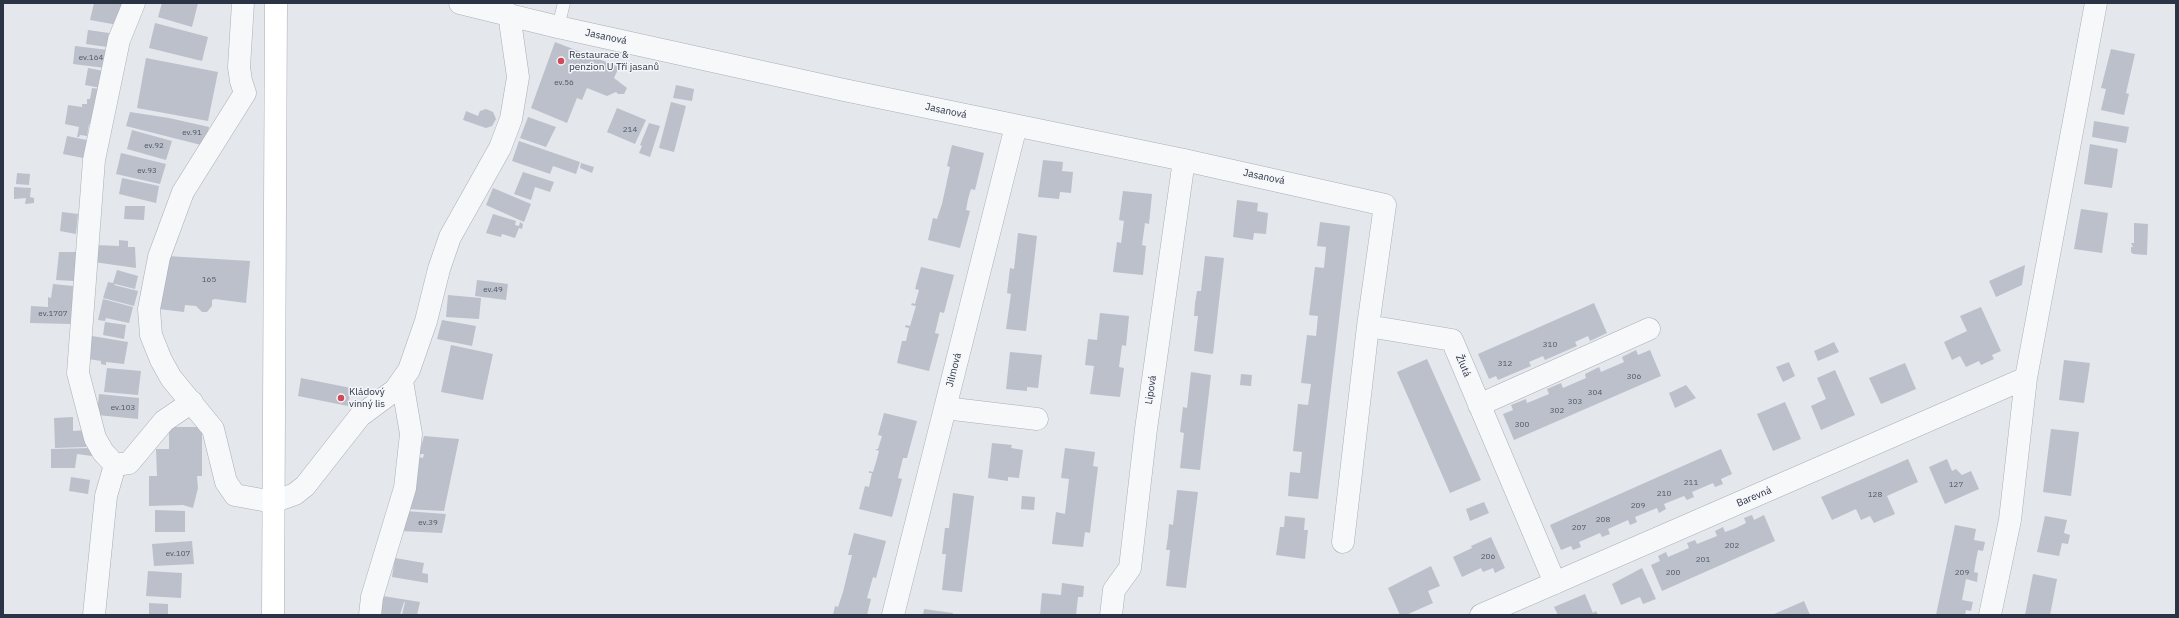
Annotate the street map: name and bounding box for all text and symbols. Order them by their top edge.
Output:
street label: Jasanová [584,27,628,47]
place label: Restaurace & penzion U Tří jasanů [569,49,659,72]
house number: ev.164 [79,53,103,63]
marker: Restaurace & penzion U Tří jasanů [556,56,566,66]
house number: ev.56 [554,78,574,88]
street label: Jasanová [924,101,968,121]
house number: 214 [623,125,637,135]
house number: ev.91 [182,128,202,138]
house number: ev.92 [144,141,164,151]
house number: ev.93 [137,166,157,176]
street label: Jasanová [1242,167,1286,187]
house number: 165 [202,275,216,285]
house number: ev.49 [483,285,503,295]
house number: ev.1707 [38,309,68,319]
house number: 310 [1543,340,1557,350]
street label: Jilmová [944,352,964,388]
street label: Žlutá [1453,353,1473,379]
house number: 312 [1498,359,1512,369]
house number: 306 [1627,372,1641,382]
street label: Lipová [1143,375,1159,405]
place label: Kládový vinný lis [349,386,385,410]
house number: 304 [1588,388,1602,398]
marker: Kládový vinný lis [336,393,346,403]
house number: 303 [1568,397,1582,407]
house number: ev.103 [111,403,135,413]
house number: 302 [1550,406,1564,416]
house number: 300 [1515,420,1529,430]
house number: 211 [1684,478,1698,488]
house number: 127 [1949,480,1963,490]
street label: Barevná [1735,484,1773,510]
house number: 210 [1657,489,1671,499]
house number: 128 [1868,490,1882,500]
house number: 209 [1631,501,1645,511]
house number: 208 [1596,515,1610,525]
house number: ev.39 [418,518,438,528]
house number: 207 [1572,523,1586,533]
house number: 202 [1725,541,1739,551]
house number: ev.107 [166,549,190,559]
house number: 206 [1481,552,1495,562]
house number: 201 [1696,555,1710,565]
house number: 200 [1666,568,1680,578]
house number: 209 [1955,568,1969,578]

